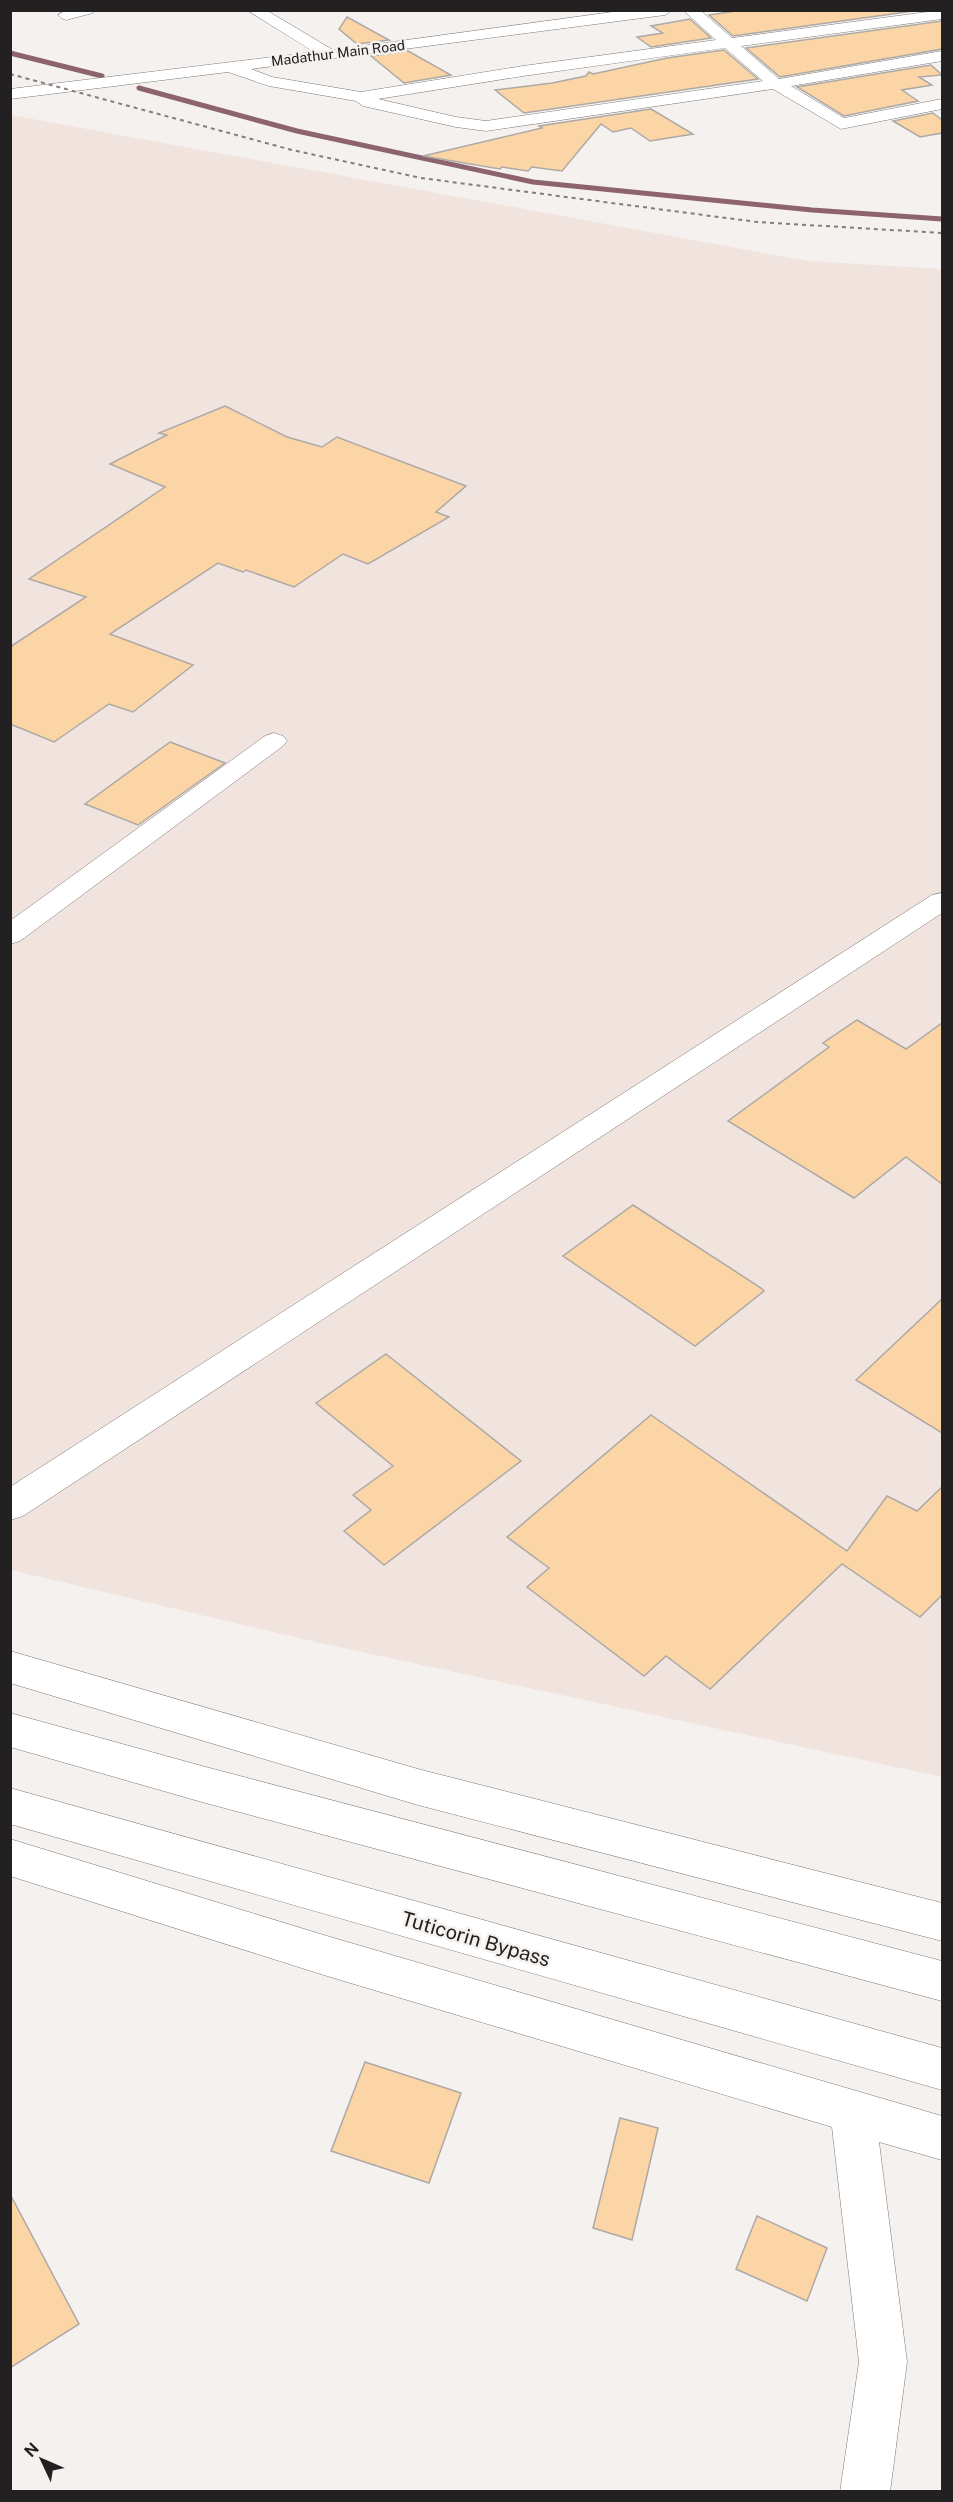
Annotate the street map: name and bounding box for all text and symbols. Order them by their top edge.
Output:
street label: Madathur Main Road [270,37,406,69]
street label: Tuticorin Bypass [399,1906,553,1972]
north arrow [12,2430,72,2490]
text: N [20,2439,43,2461]

